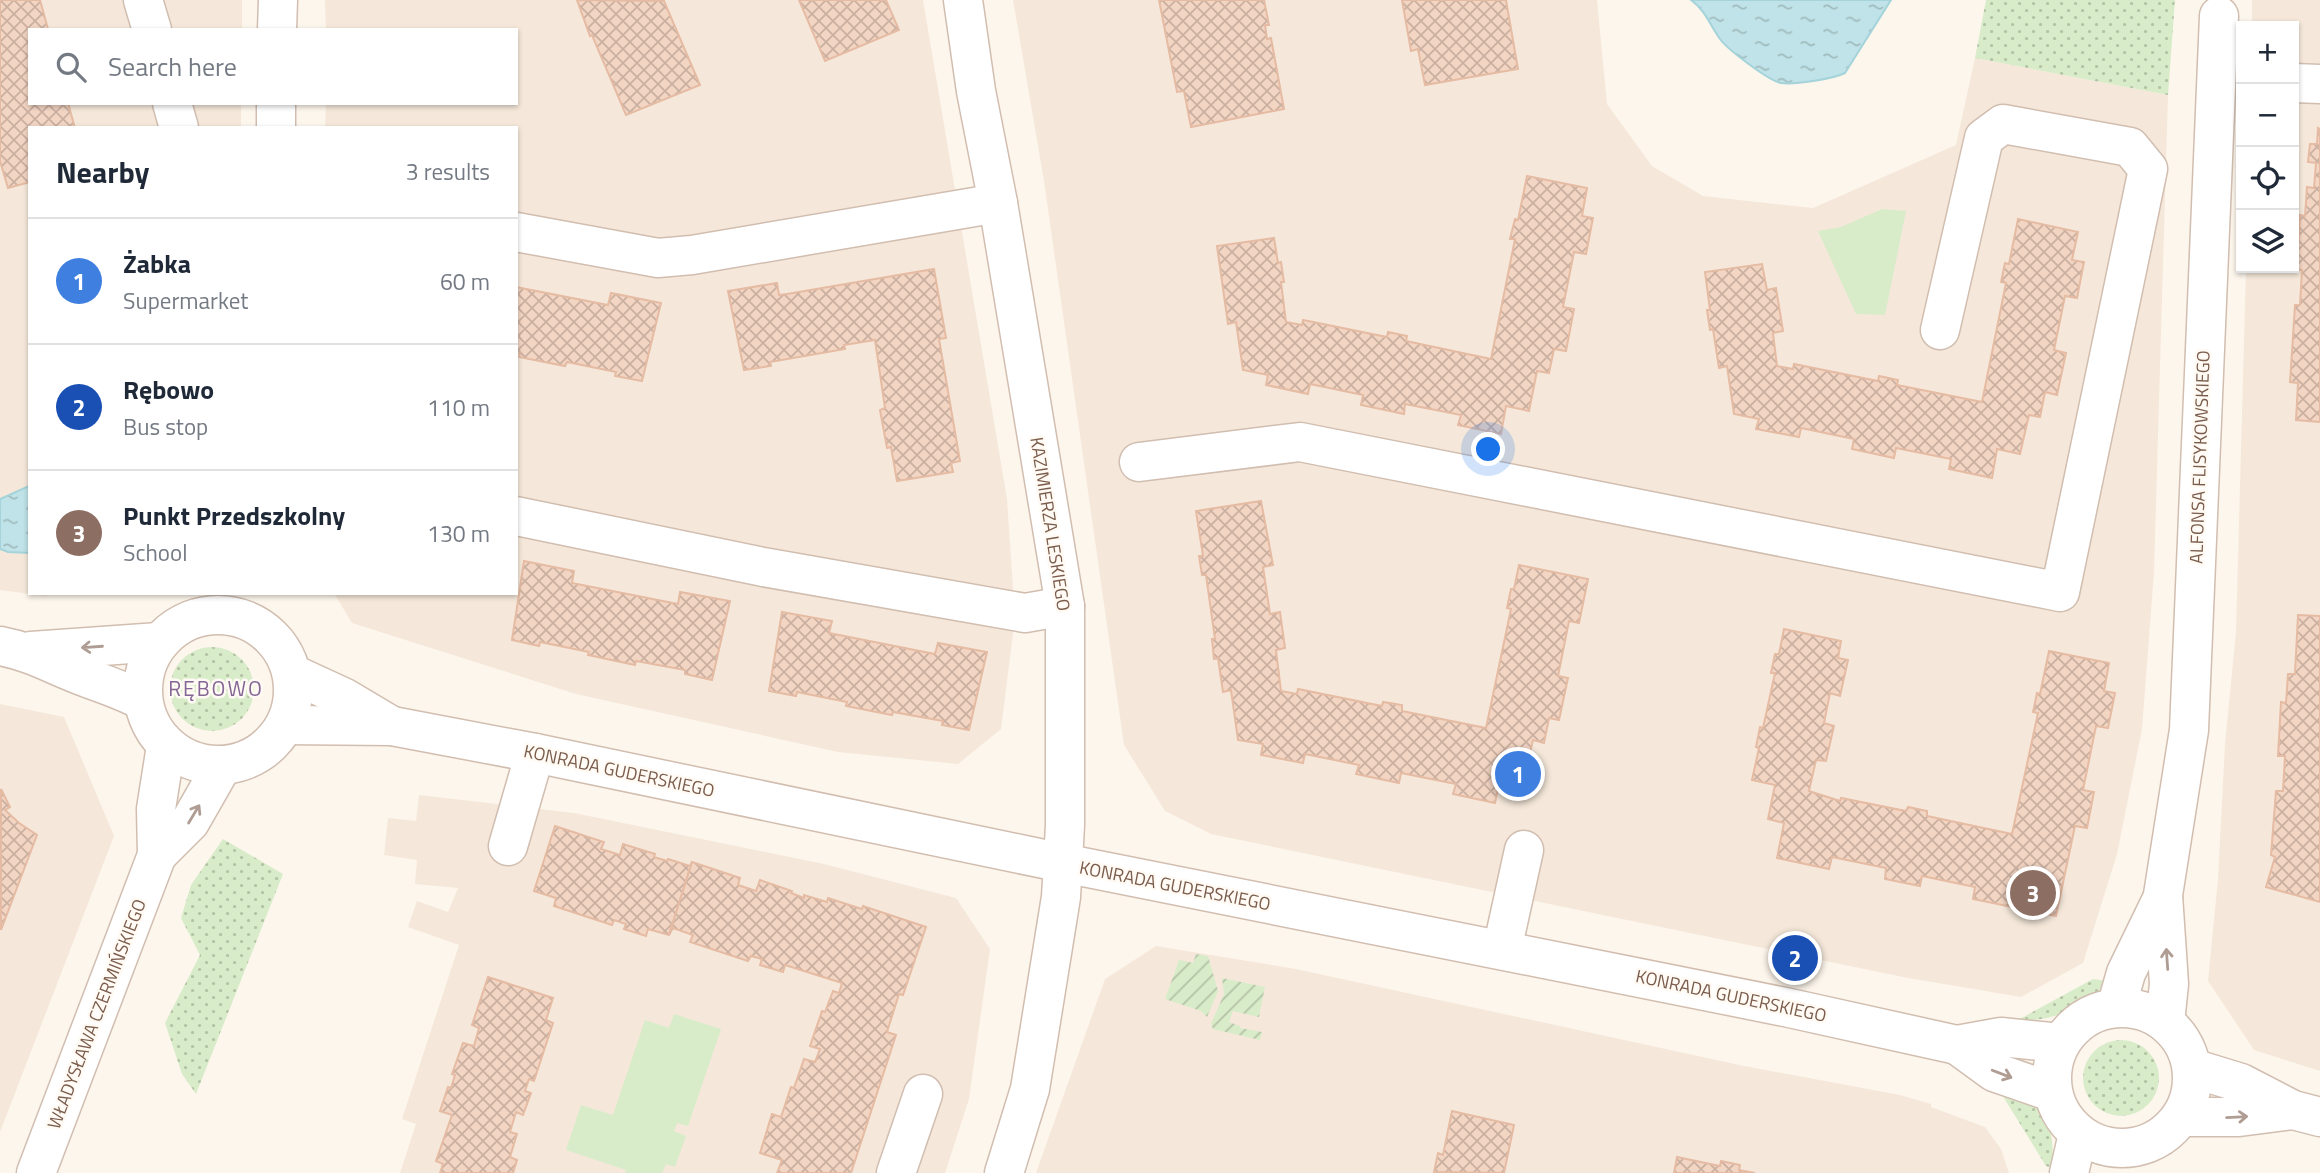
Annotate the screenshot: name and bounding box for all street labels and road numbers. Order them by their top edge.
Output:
street label: ALFONSA FLISYKOWSKIEGO [2182,350,2217,564]
street label: KAZIMIERZA LESKIEGO [1023,435,1078,613]
street label: KONRADA GUDERSKIEGO [521,737,717,804]
street label: KONRADA GUDERSKIEGO [1077,854,1273,917]
street label: WŁADYSŁAWA CZERMIŃSKIEGO [40,895,153,1133]
street label: KONRADA GUDERSKIEGO [1633,962,1829,1029]

